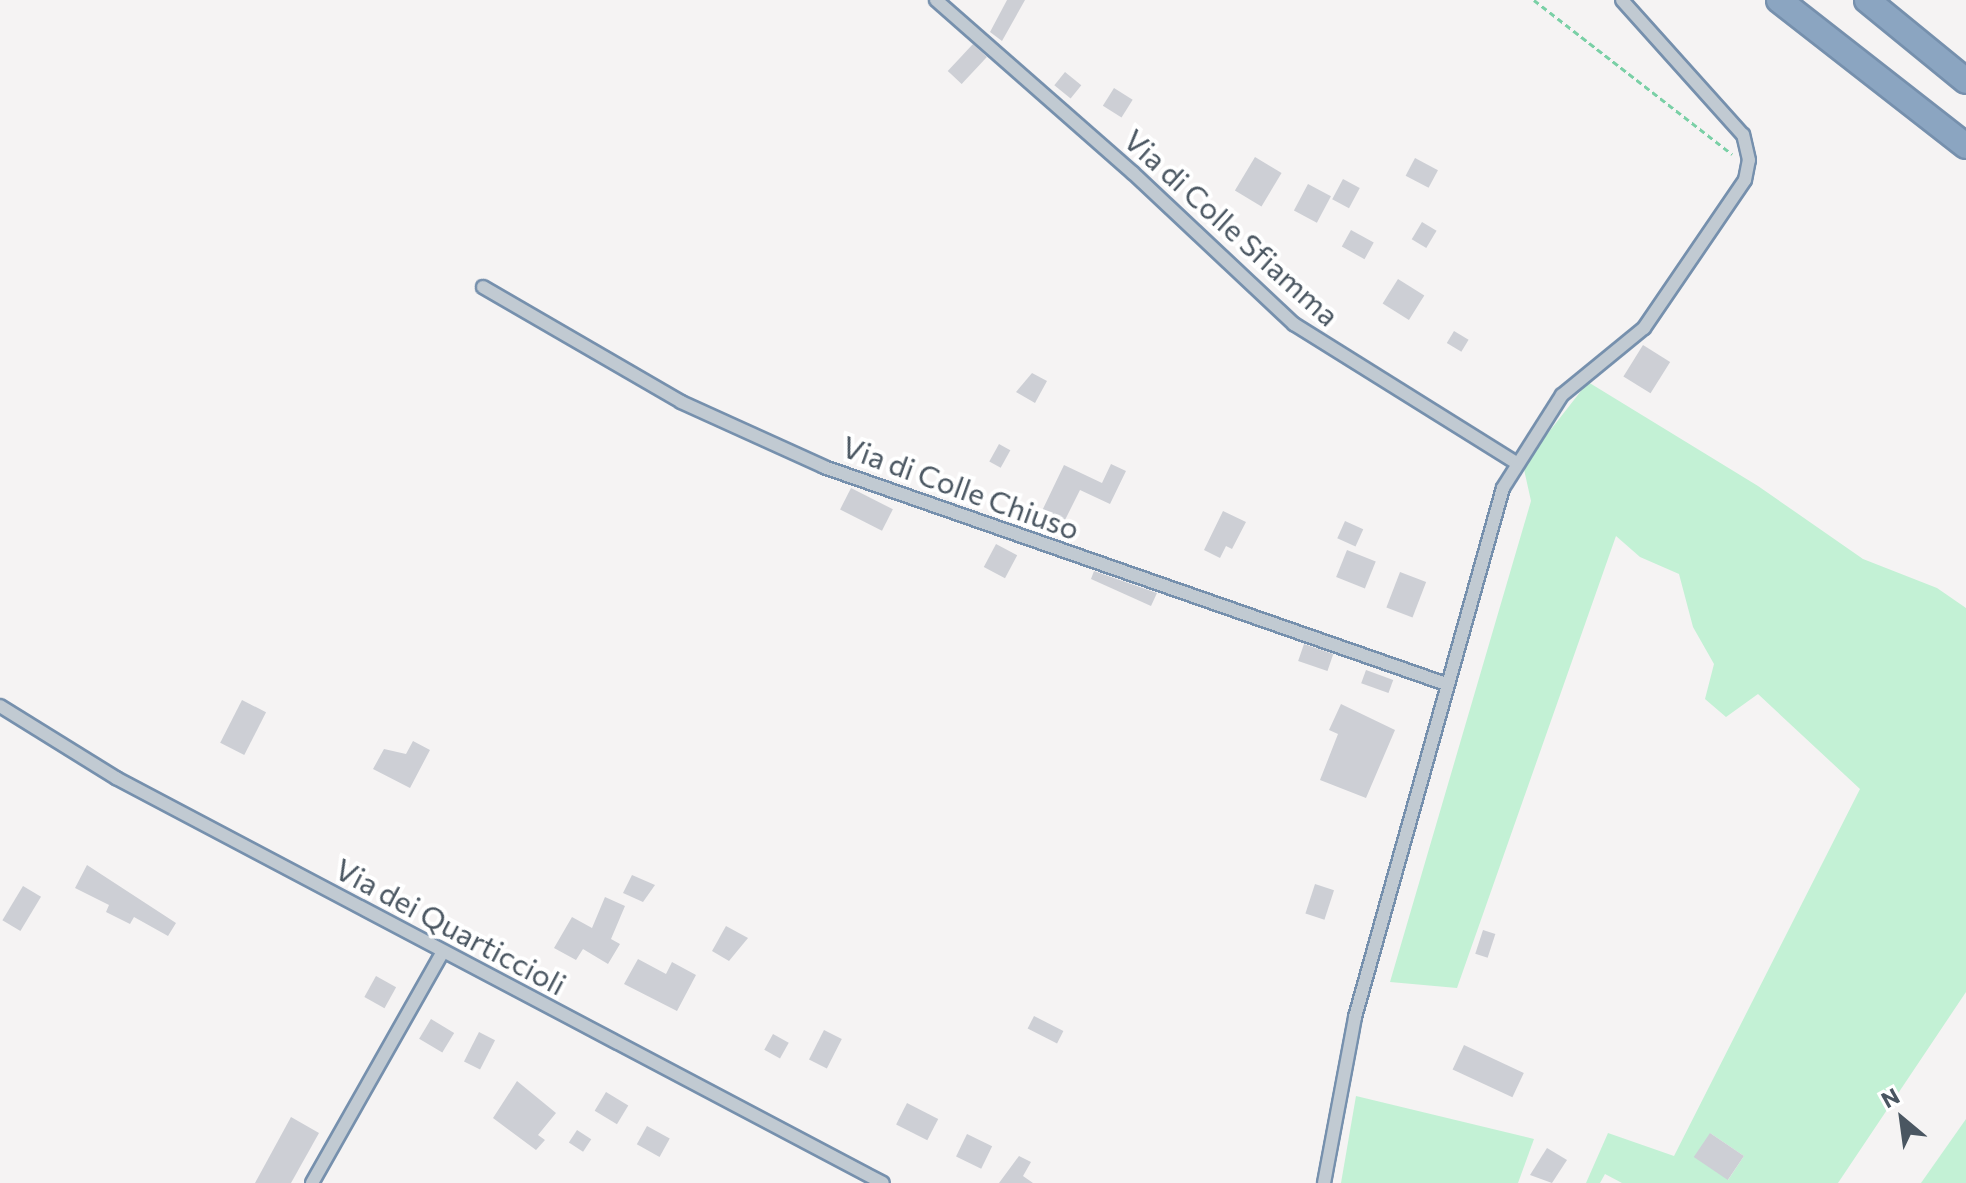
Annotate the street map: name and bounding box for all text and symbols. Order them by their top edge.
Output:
street label: Via di Colle Sfiamma [1117,121,1347,333]
street label: Via di Colle Chiuso [838,427,1084,547]
street label: Via dei Quarticcioli [330,850,572,1002]
north arrow [1862,1079,1942,1159]
text: N [1876,1082,1904,1113]

